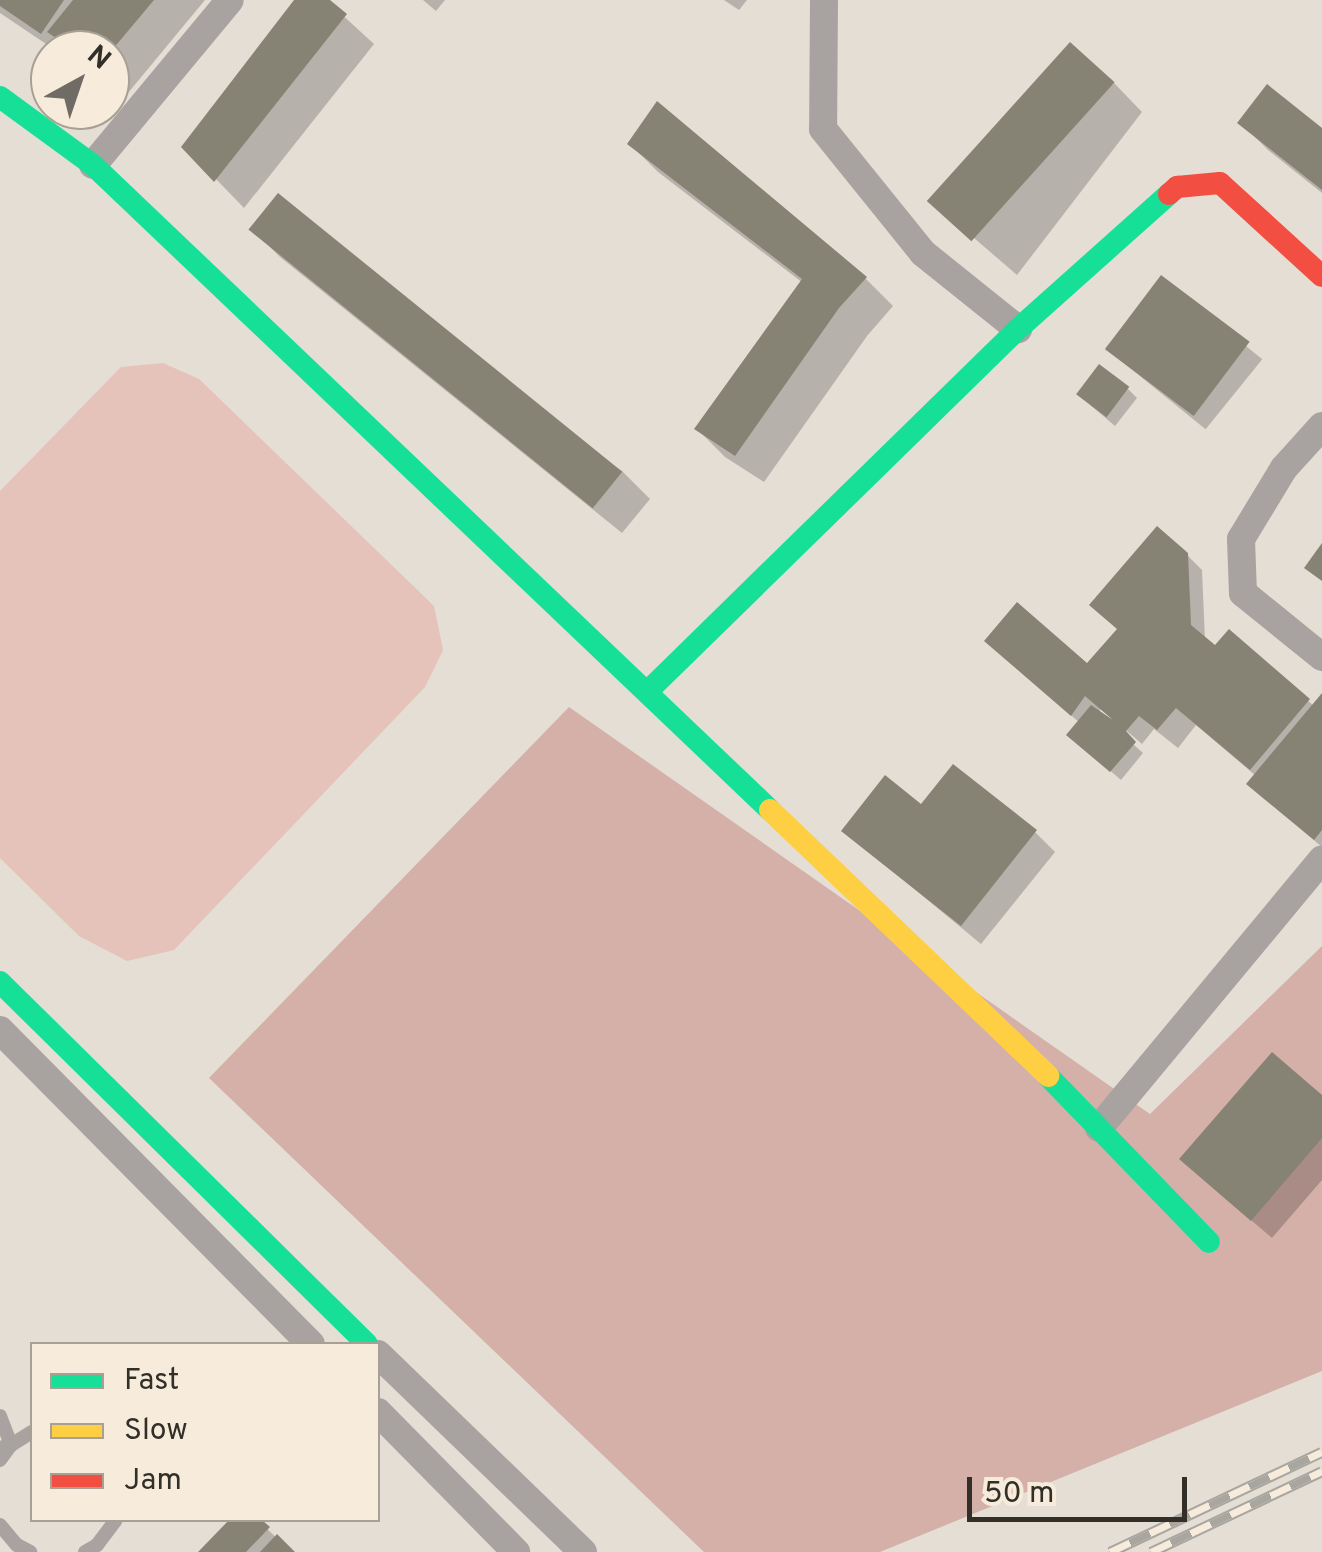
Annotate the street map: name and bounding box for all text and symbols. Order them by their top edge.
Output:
north arrow [30,30,130,130]
text: N [79,38,117,79]
legend [30,1342,380,1522]
text: Fast [124,1363,179,1400]
text: Slow [124,1413,188,1450]
scale bar [972,1457,1192,1519]
text: Jam [124,1463,182,1500]
text: 50 m [984,1476,1054,1513]

